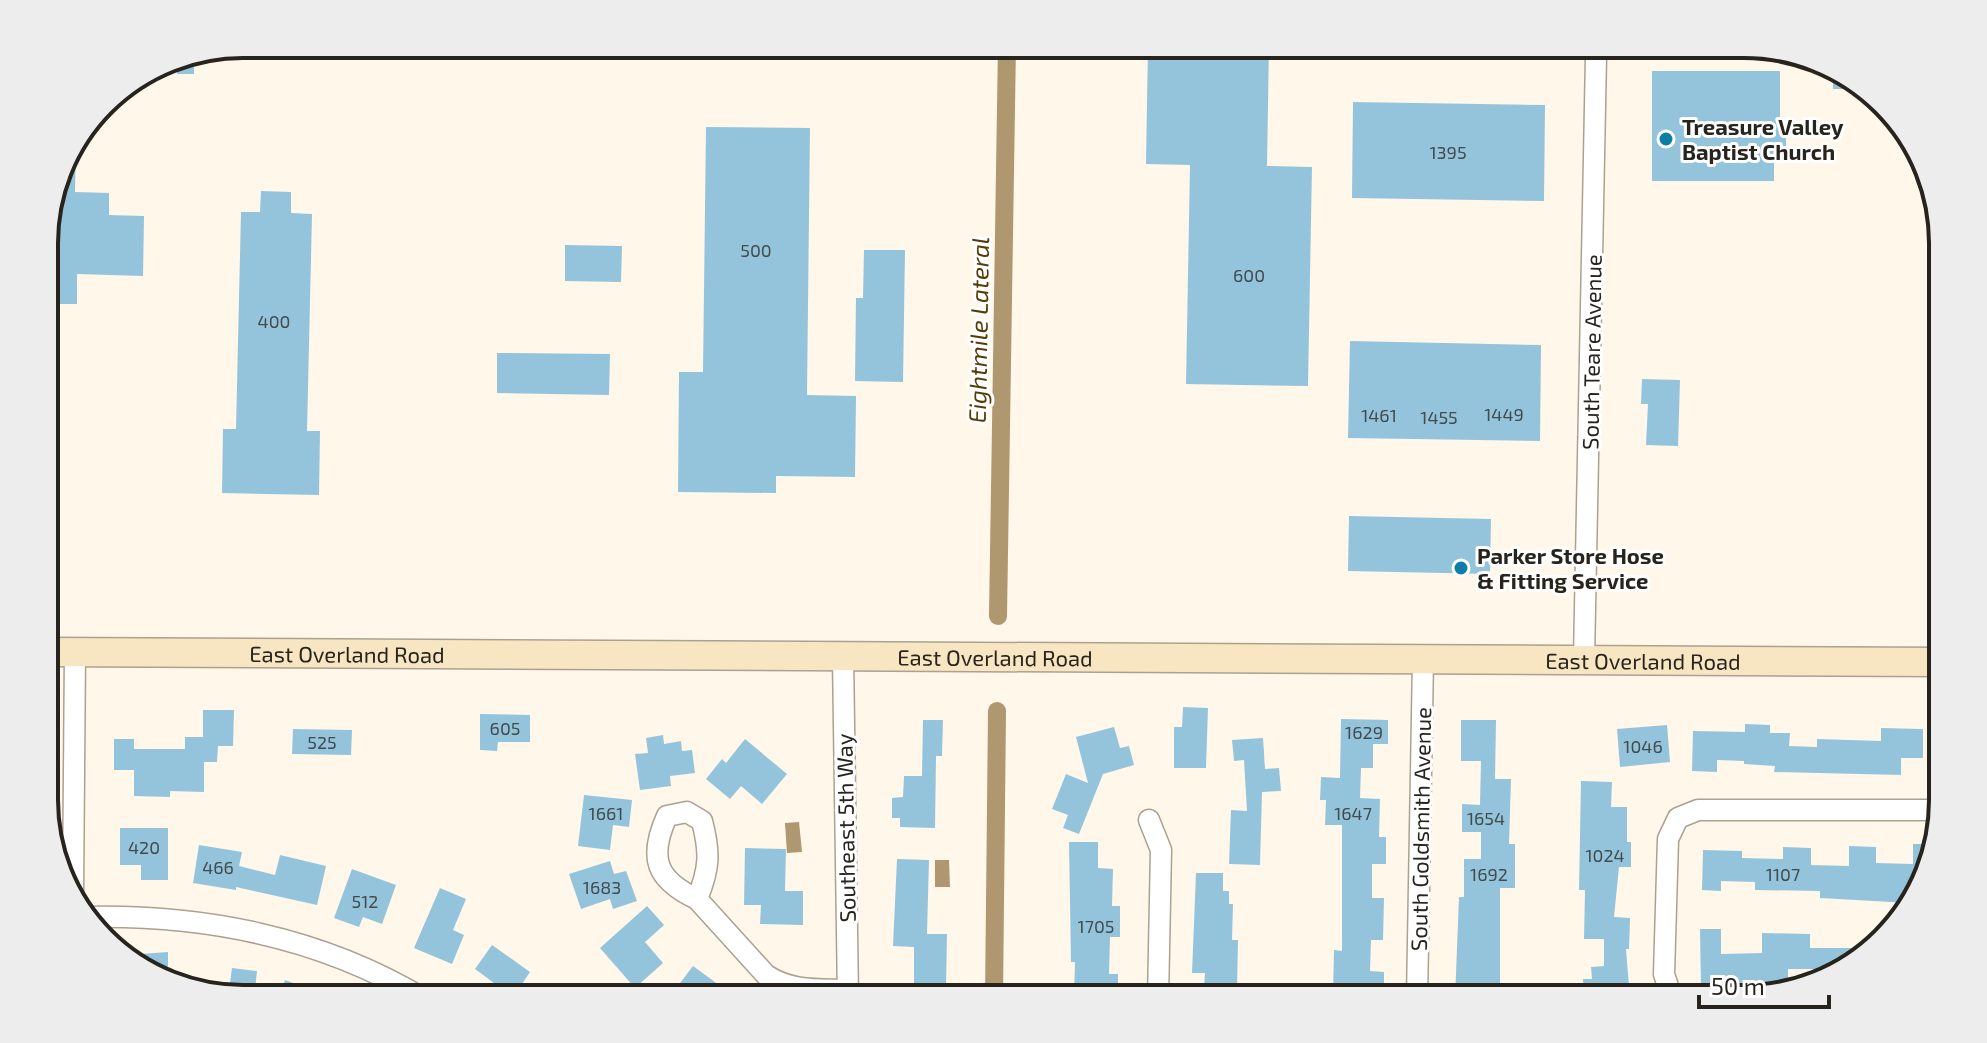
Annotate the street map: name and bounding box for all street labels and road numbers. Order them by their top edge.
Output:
street label: South Teare Avenue [1576,254,1606,450]
street label: East Overland Road [249,640,445,667]
street label: East Overland Road [897,643,1093,671]
street label: East Overland Road [1545,647,1741,674]
street label: South Goldsmith Avenue [1405,707,1435,951]
street label: Southeast 5th Way [830,733,860,923]

